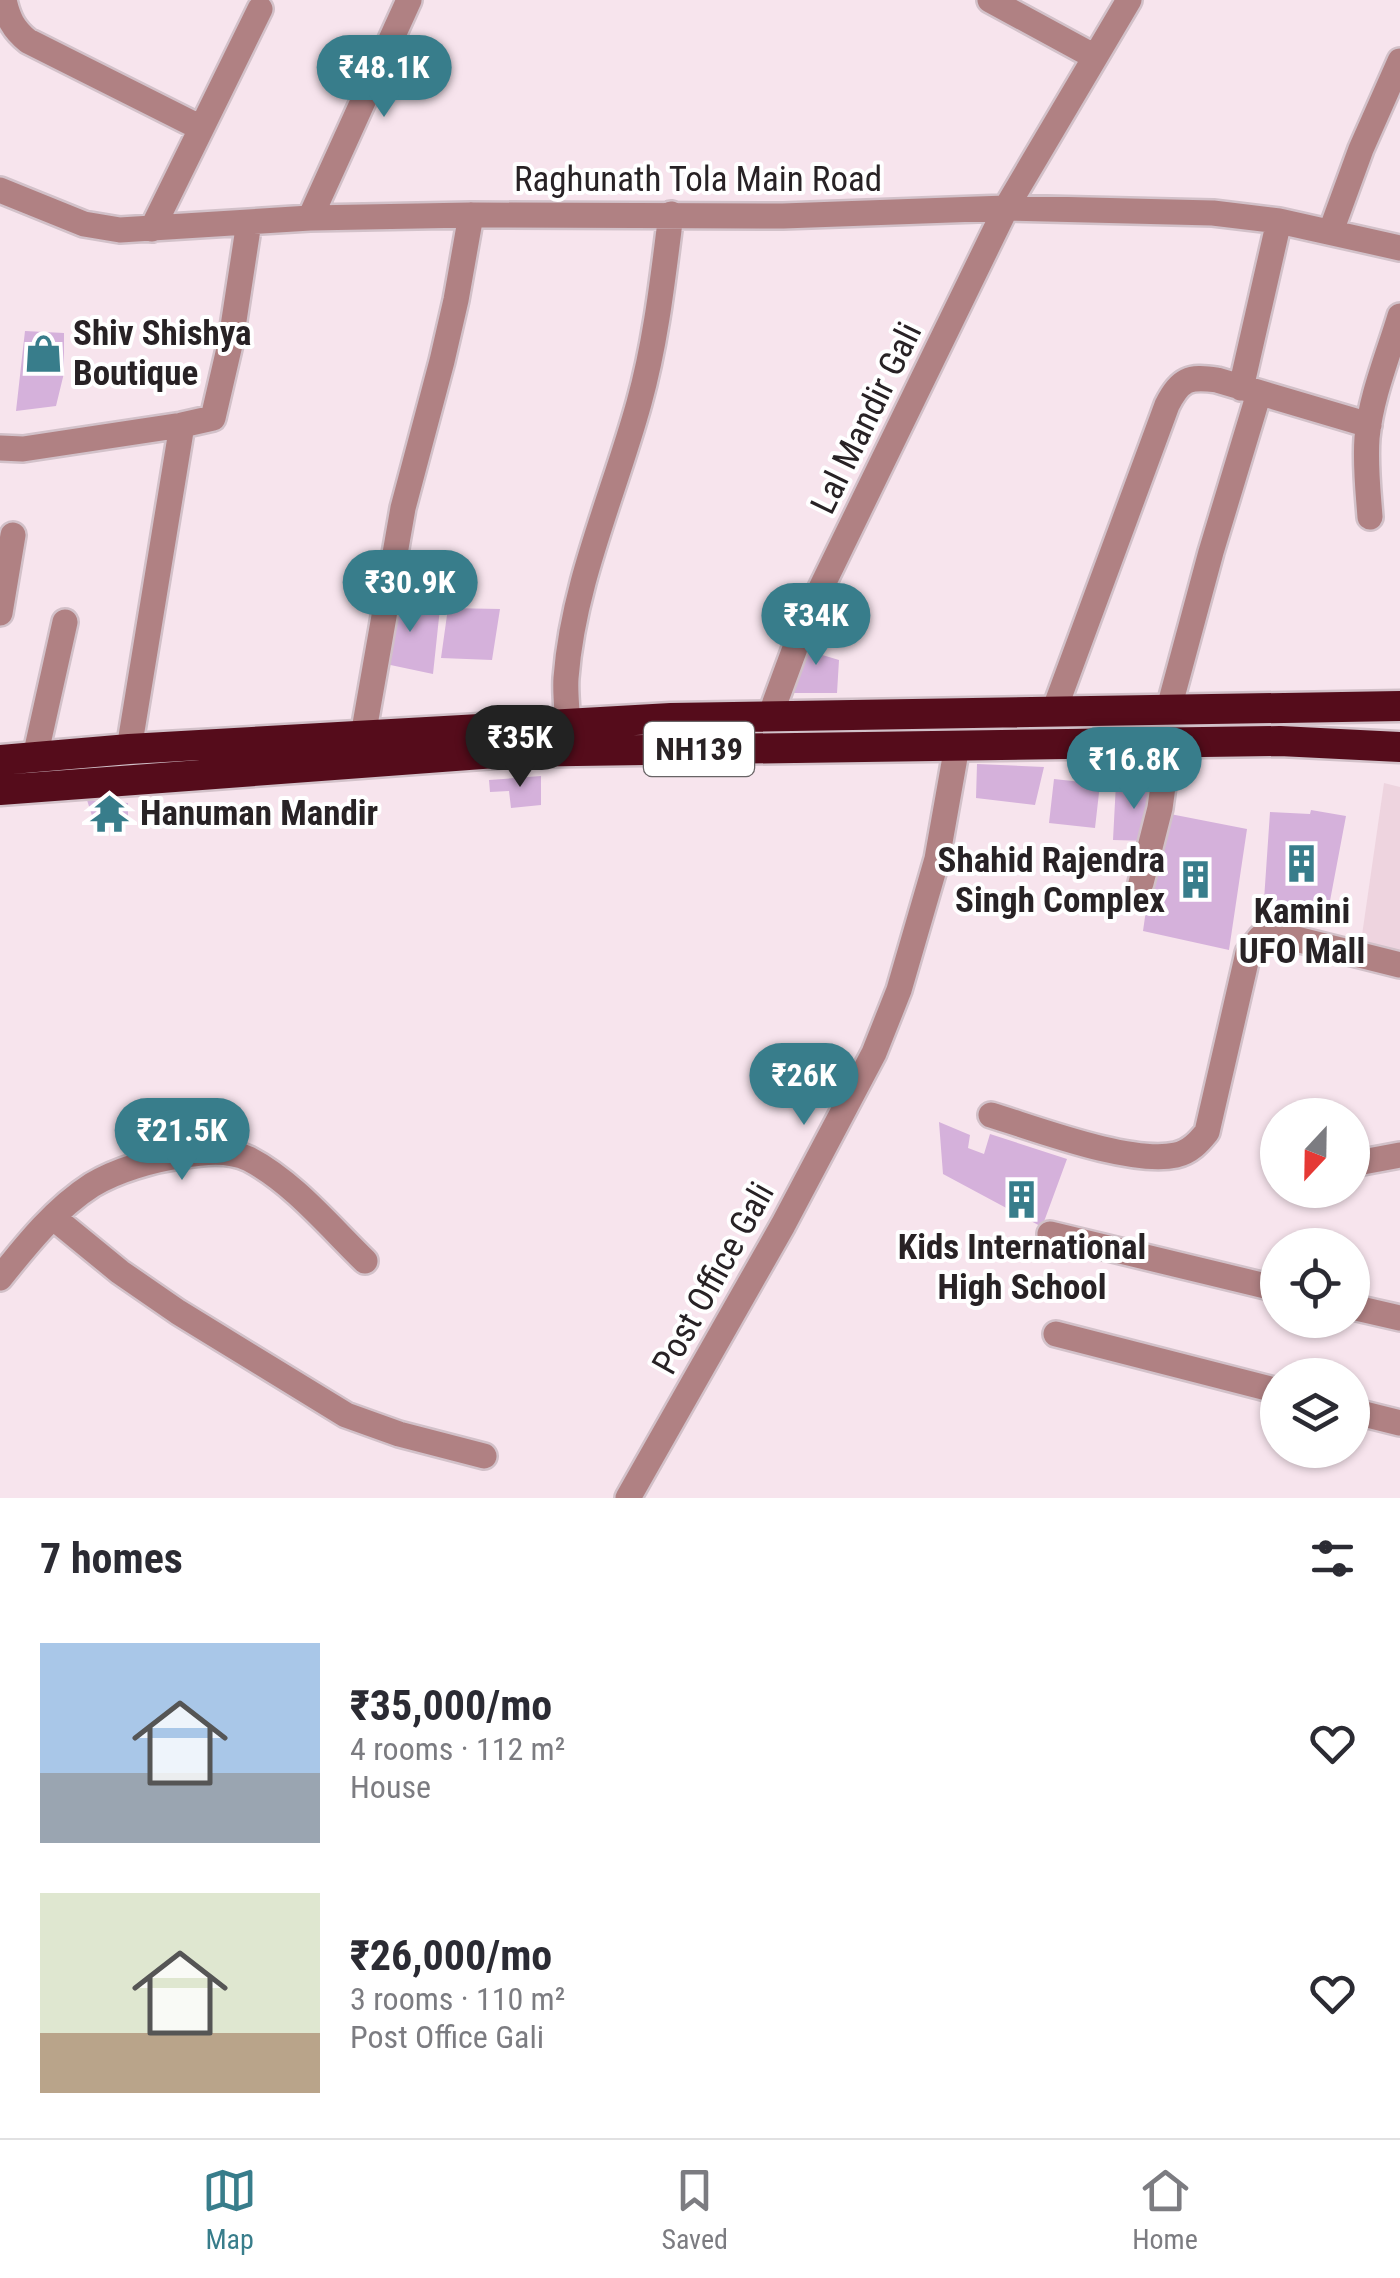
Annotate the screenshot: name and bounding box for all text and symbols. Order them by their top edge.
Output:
pin: ₹48.1K [303,35,465,120]
text: ₹48.1K [339,48,429,86]
street label: Raghunath Tola Main Road [514,159,882,200]
place label: Shiv Shishya Boutique [73,313,252,394]
street label: Lal Mandir Gali [803,316,930,520]
shop icon: Shiv Shishya Boutique [22,332,64,374]
pin: ₹30.9K [329,550,491,635]
text: ₹30.9K [365,563,455,601]
pin: ₹34K [757,583,875,668]
text: ₹34K [783,596,849,634]
pin: ₹35K [461,705,579,790]
text: ₹35K [487,718,553,756]
road number: NH139 [644,722,754,776]
pin: ₹16.8K [1053,727,1215,812]
text: ₹16.8K [1089,740,1179,778]
temple icon: Hanuman Mandir [89,792,131,834]
place label: Hanuman Mandir [140,793,378,834]
place label: Shahid Rajendra Singh Complex [938,840,1165,921]
building icon: Kamini UFO Mall [1281,843,1323,885]
building icon: Shahid Rajendra Singh Complex [1174,859,1216,901]
place label: Kamini UFO Mall [1239,891,1365,972]
pin: ₹26K [745,1043,863,1128]
text: ₹26K [771,1056,837,1094]
pin: ₹21.5K [101,1098,263,1183]
north arrow [1260,1098,1370,1208]
map controls [1260,1098,1370,1468]
text: ₹21.5K [137,1111,227,1149]
street label: Post Office Gali [644,1175,783,1381]
building icon: Kids International High School [1001,1179,1043,1221]
place label: Kids International High School [898,1227,1146,1308]
button: locate [1260,1228,1370,1338]
button: layers [1260,1358,1370,1468]
icon: filters [1305,1531,1360,1586]
text: 7 homes [40,1534,183,1583]
text: ₹35,000/mo [350,1681,552,1730]
icon: home [120,1683,240,1803]
icon: heart [1305,1716,1360,1771]
text: 4 rooms · 112 m² [350,1730,565,1768]
text: House [350,1768,431,1806]
text: ₹26,000/mo [350,1931,552,1980]
icon: home [120,1933,240,2053]
icon: heart [1305,1966,1360,2021]
text: 3 rooms · 110 m² [350,1980,565,2018]
text: Post Office Gali [350,2018,544,2056]
tab: Map [202,2163,257,2256]
tab: Saved [661,2163,728,2256]
tab: Home [1132,2163,1198,2256]

